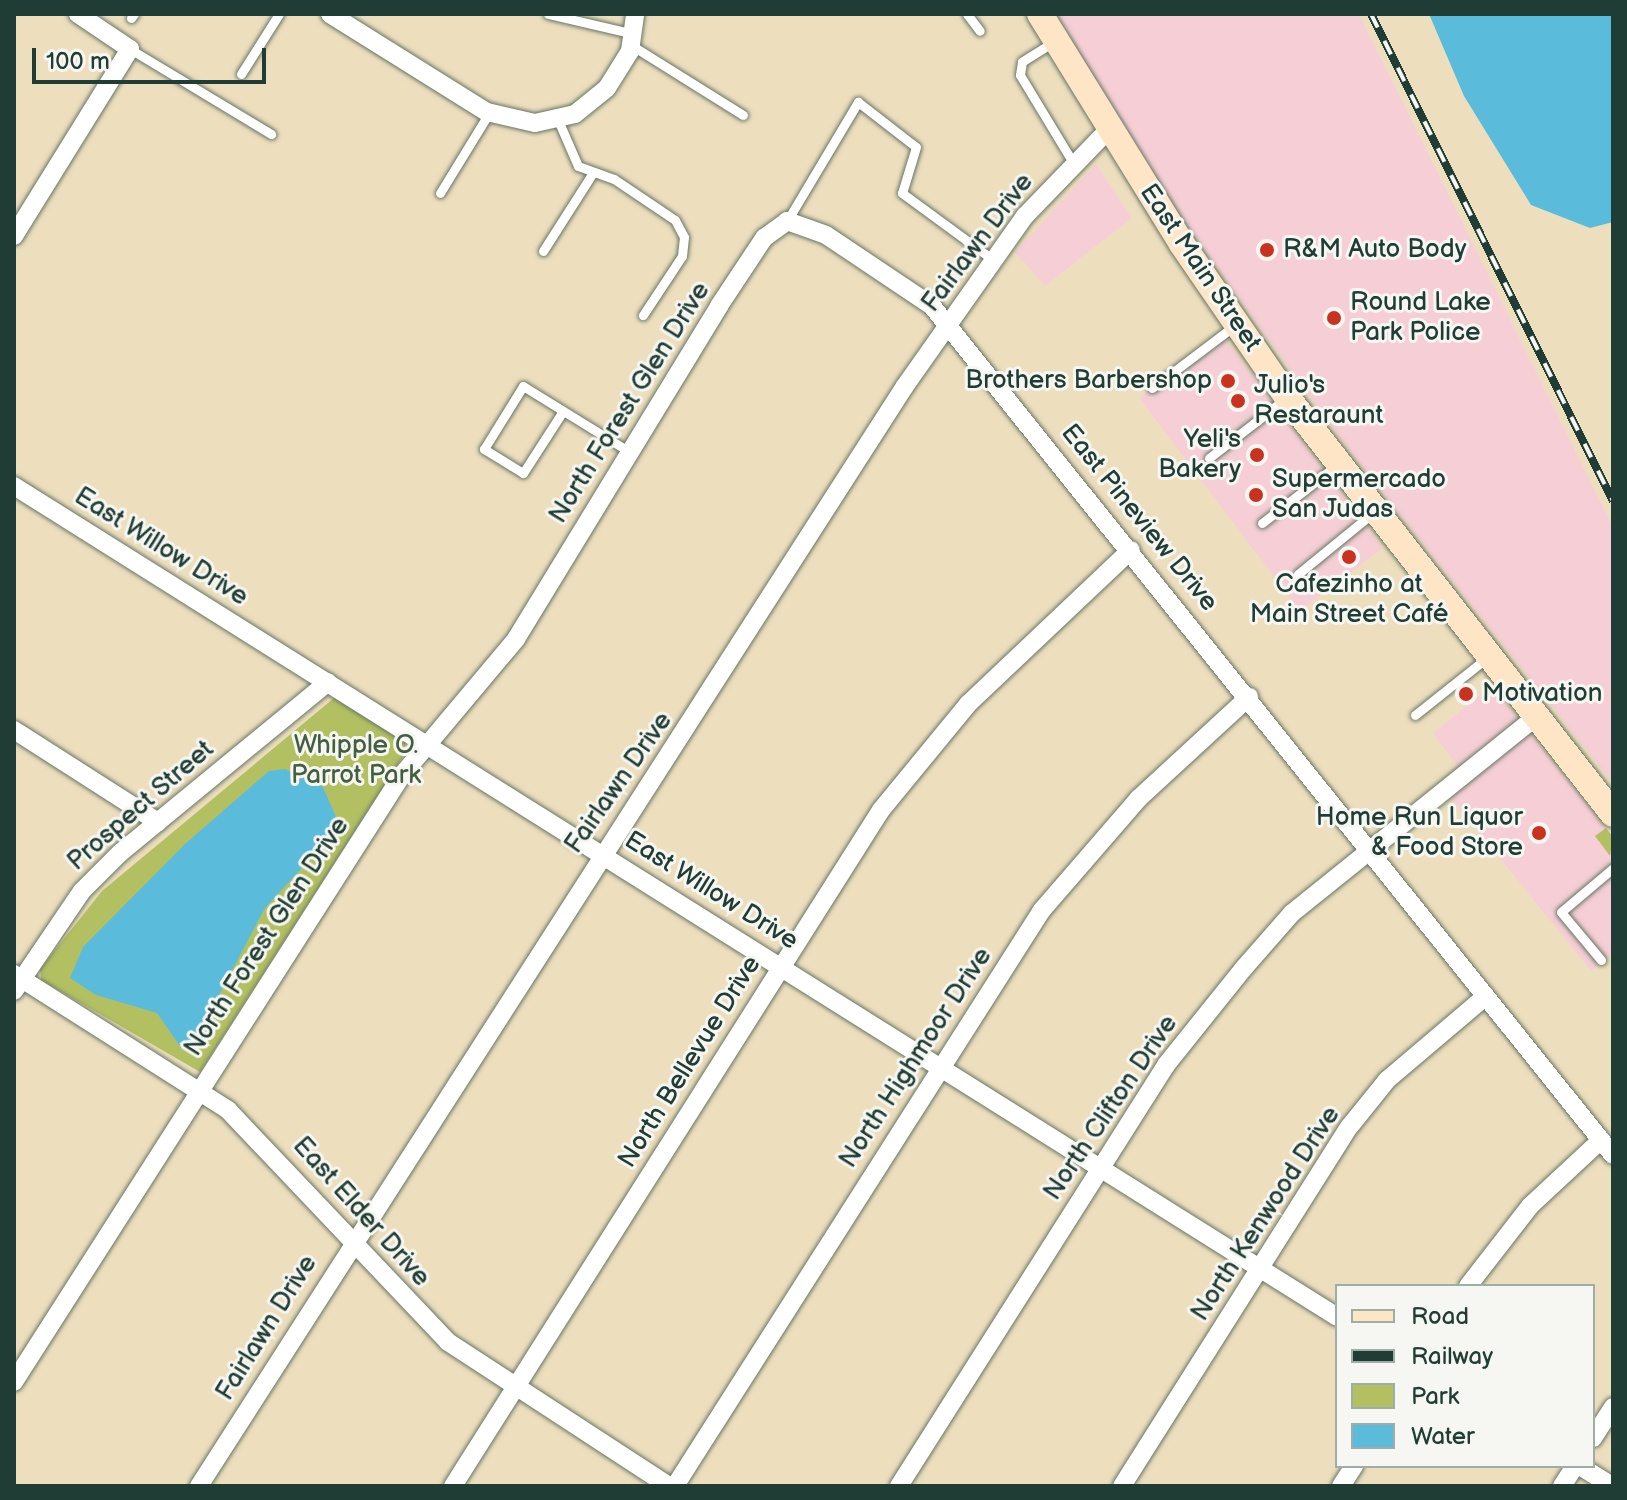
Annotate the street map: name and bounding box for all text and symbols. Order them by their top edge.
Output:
scale bar [36,32,270,82]
text: 100 m [46,47,110,76]
street label: Fairlawn Drive [916,168,1040,318]
street label: East Main Street [1132,178,1268,358]
place label: R&M Auto Body [1283,234,1467,266]
marker: R&M Auto Body [1258,241,1276,259]
street label: North Forest Glen Drive [543,277,717,529]
place label: Round Lake Park Police [1350,287,1491,348]
marker: Round Lake Park Police [1325,309,1343,327]
place label: Brothers Barbershop [965,365,1212,397]
place label: Julio's Restaraunt [1254,370,1383,432]
marker: Brothers Barbershop [1219,372,1237,390]
marker: Julio's Restaraunt [1229,392,1247,410]
street label: East Pineview Drive [1054,418,1224,618]
place label: Yeli's Bakery [1158,424,1241,486]
marker: Yeli's Bakery [1248,446,1266,464]
place label: Supermercado San Judas [1272,464,1446,526]
street label: East Willow Drive [68,481,254,613]
marker: Supermercado San Judas [1247,486,1265,504]
marker: Cafezinho at Main Street Café [1340,548,1358,566]
place label: Cafezinho at Main Street Café [1249,569,1449,630]
place label: Motivation [1482,678,1602,710]
marker: Motivation [1457,685,1475,703]
street label: Fairlawn Drive [559,706,679,860]
park label: Whipple O. Parrot Park [291,730,421,792]
street label: Prospect Street [61,734,221,878]
place label: Home Run Liquor & Food Store [1316,802,1523,864]
street label: North Forest Glen Drive [178,812,356,1062]
marker: Home Run Liquor & Food Store [1530,824,1548,842]
street label: East Willow Drive [618,825,804,957]
street label: North Highmoor Drive [833,942,999,1174]
street label: North Bellevue Drive [612,950,768,1174]
street label: North Clifton Drive [1038,1010,1184,1206]
street label: North Kenwood Drive [1185,1101,1347,1327]
street label: East Elder Drive [286,1131,436,1293]
street label: Fairlawn Drive [210,1250,324,1406]
legend [1335,1284,1595,1468]
text: Road [1411,1302,1469,1331]
text: Railway [1411,1342,1493,1371]
text: Park [1411,1382,1459,1411]
text: Water [1411,1422,1475,1451]

